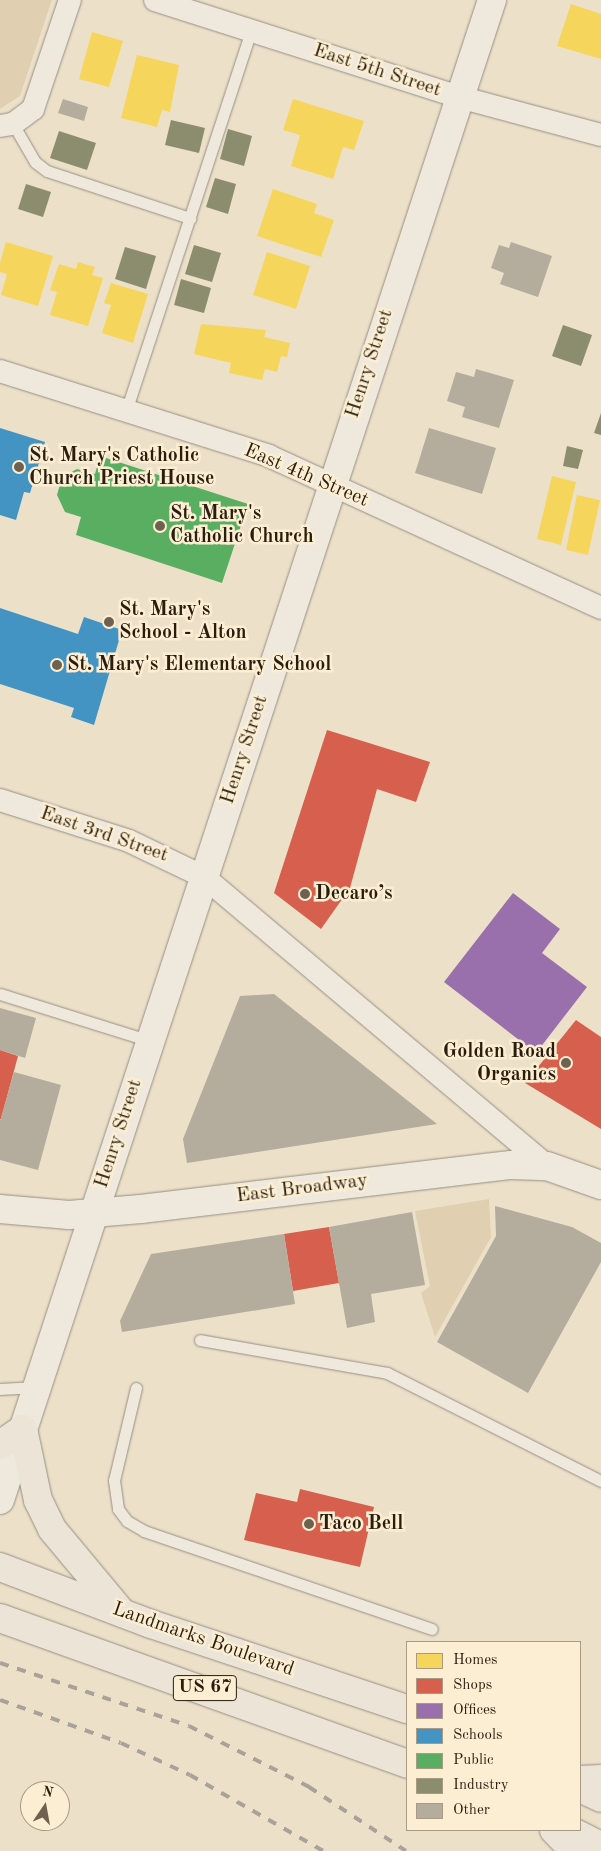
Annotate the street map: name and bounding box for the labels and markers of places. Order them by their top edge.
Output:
place label: St. Mary's Catholic Church Priest House [29,444,214,491]
marker: St. Mary's Catholic Church Priest House [13,461,25,473]
place label: St. Mary's Catholic Church [170,502,314,549]
marker: St. Mary's Catholic Church [154,520,166,532]
place label: St. Mary's School - Alton [119,598,247,645]
marker: St. Mary's School - Alton [103,616,115,628]
place label: St. Mary's Elementary School [67,653,331,677]
marker: St. Mary's Elementary School [51,659,63,671]
place label: Decaro’s [315,882,393,906]
marker: Decaro’s [299,888,311,900]
place label: Golden Road Organics [443,1040,556,1087]
marker: Golden Road Organics [560,1057,572,1069]
place label: Taco Bell [319,1512,403,1536]
marker: Taco Bell [303,1518,315,1530]

